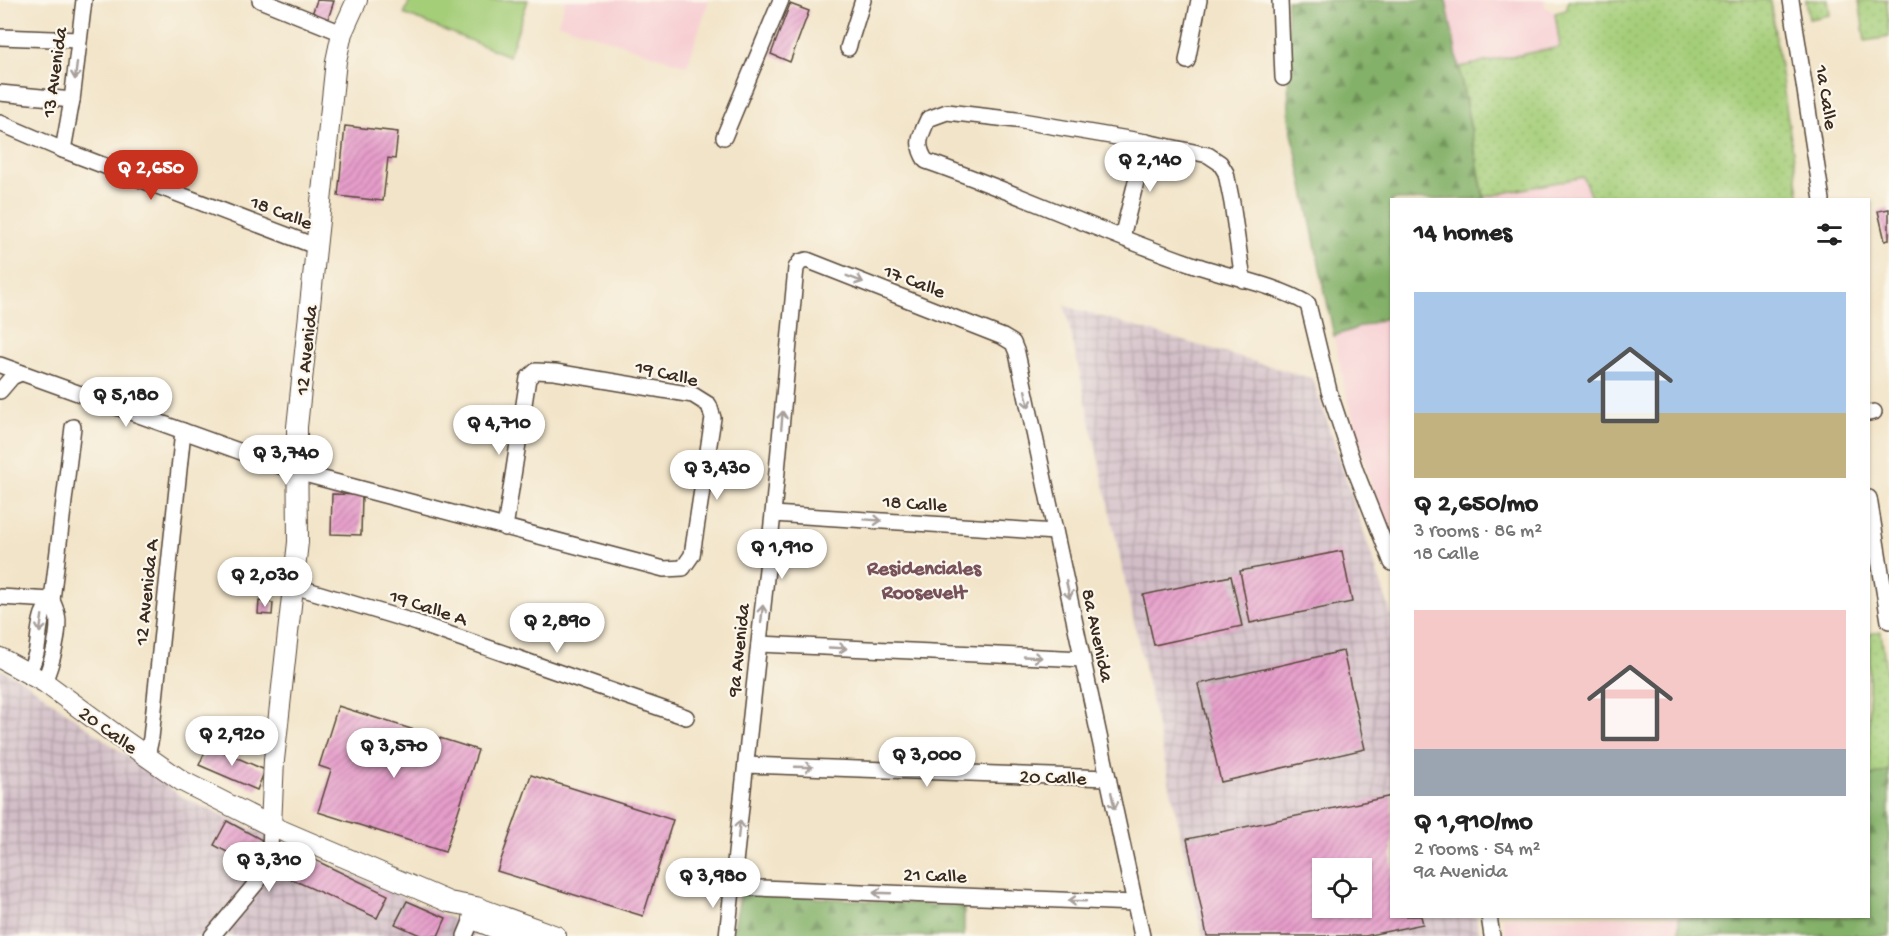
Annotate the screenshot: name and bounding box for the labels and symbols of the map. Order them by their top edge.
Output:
street label: 13 Avenida [39,25,74,120]
one-way arrow [70,60,81,80]
street label: 1a Calle [1808,63,1841,132]
pin: Q 2,140 [1095,142,1205,193]
pin: Q 2,650 [96,150,206,201]
street label: 18 Calle [245,192,316,237]
street label: 17 Calle [879,261,949,306]
one-way arrow [845,274,864,285]
street label: 12 Avenida [292,303,325,397]
street label: 19 Calle [632,357,701,394]
pin: Q 5,180 [71,377,181,428]
one-way arrow [1022,389,1033,408]
pin: Q 4,710 [444,405,554,456]
one-way arrow [777,410,788,430]
pin: Q 3,740 [231,435,341,486]
pin: Q 3,430 [662,450,772,501]
street label: 18 Calle [881,492,949,519]
one-way arrow [863,515,883,526]
pin: Q 1,910 [727,529,837,580]
street label: 12 Avenida A [131,537,166,648]
pin: Q 2,030 [210,557,320,608]
district label: Residenciales Roosevelt [866,558,982,607]
one-way arrow [1062,580,1074,599]
street label: 19 Calle A [385,586,471,633]
street label: 8a Avenida [1075,587,1117,685]
street label: 9a Avenida [724,602,757,699]
pin: Q 2,890 [502,603,612,654]
one-way arrow [757,604,768,624]
one-way arrow [36,614,47,633]
one-way arrow [828,642,848,653]
one-way arrow [1023,651,1043,662]
street label: 20 Calle [73,703,141,761]
pin: Q 2,920 [177,716,287,767]
pin: Q 3,570 [339,728,449,779]
pin: Q 3,000 [872,737,982,788]
one-way arrow [794,762,814,773]
street label: 20 Calle [1019,767,1087,792]
one-way arrow [1108,791,1119,810]
one-way arrow [734,819,745,839]
pin: Q 3,310 [214,842,324,893]
pin: Q 3,980 [658,858,768,909]
street label: 21 Calle [903,865,968,890]
one-way arrow [872,887,892,899]
one-way arrow [1067,895,1087,907]

